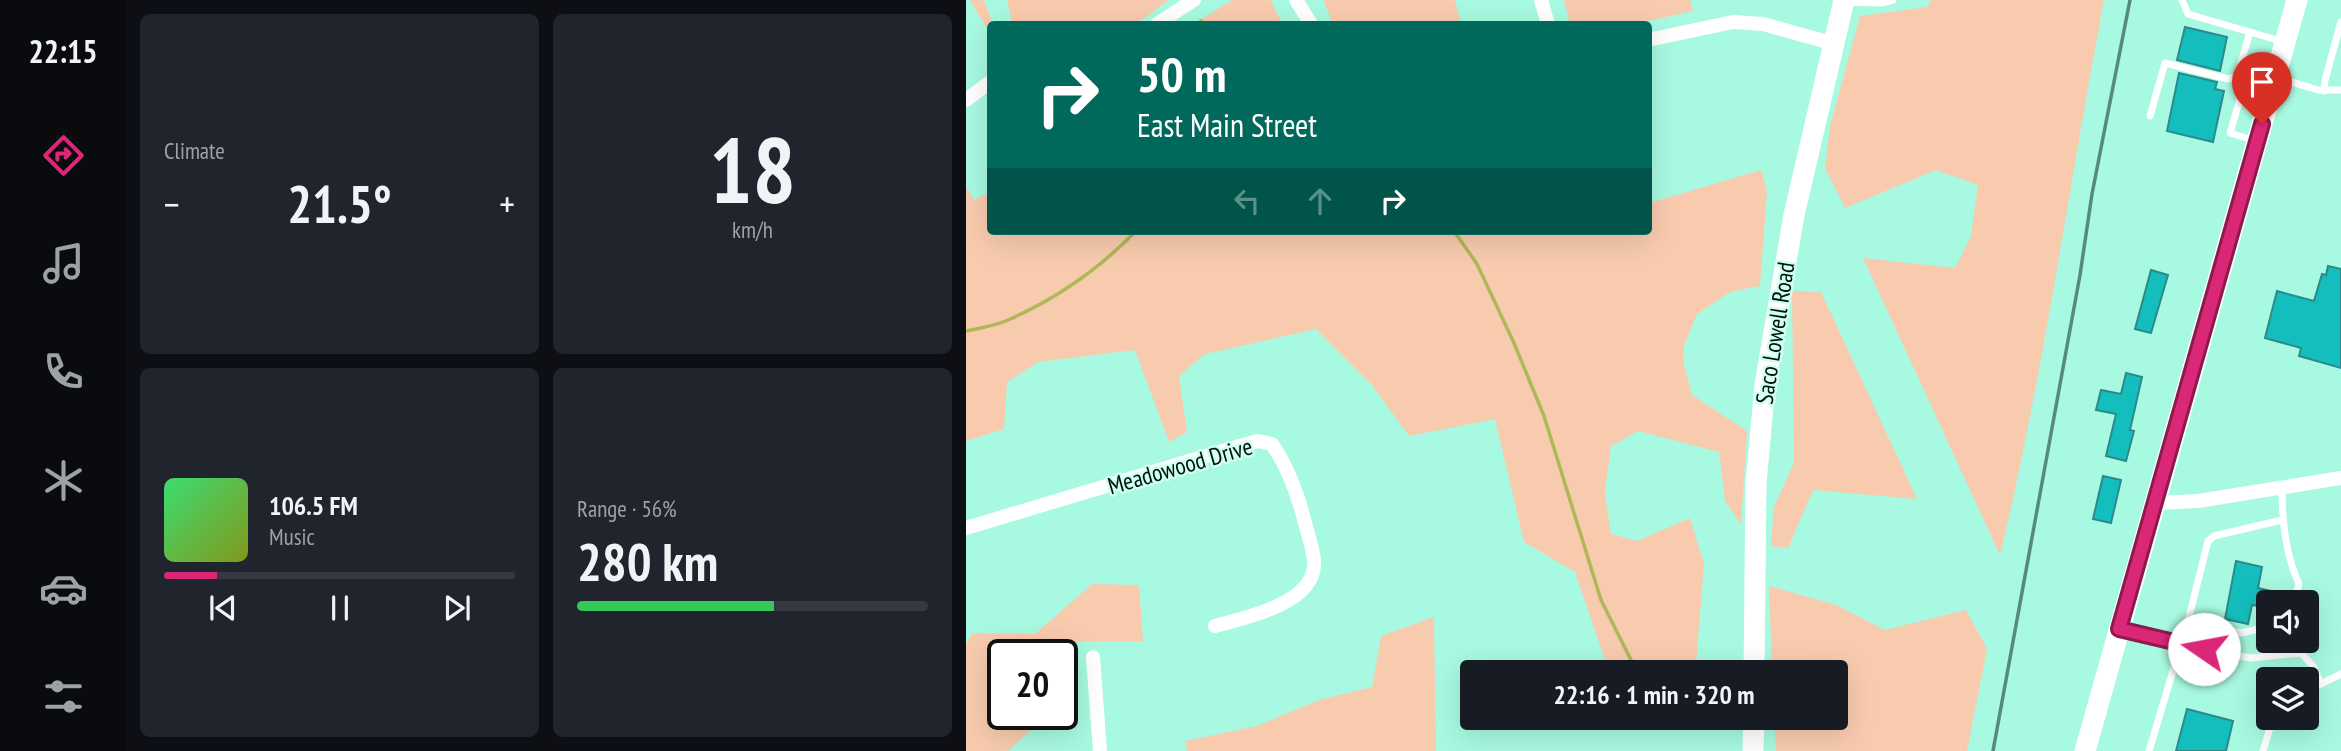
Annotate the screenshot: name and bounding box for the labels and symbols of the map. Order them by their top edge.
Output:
pin [2232,52,2292,124]
street label: Saco Lowell Road [1748,260,1802,406]
street label: Meadowood Drive [1104,431,1256,501]
position arrow [2167,612,2241,686]
speed limit sign: 20 [987,639,1078,730]

